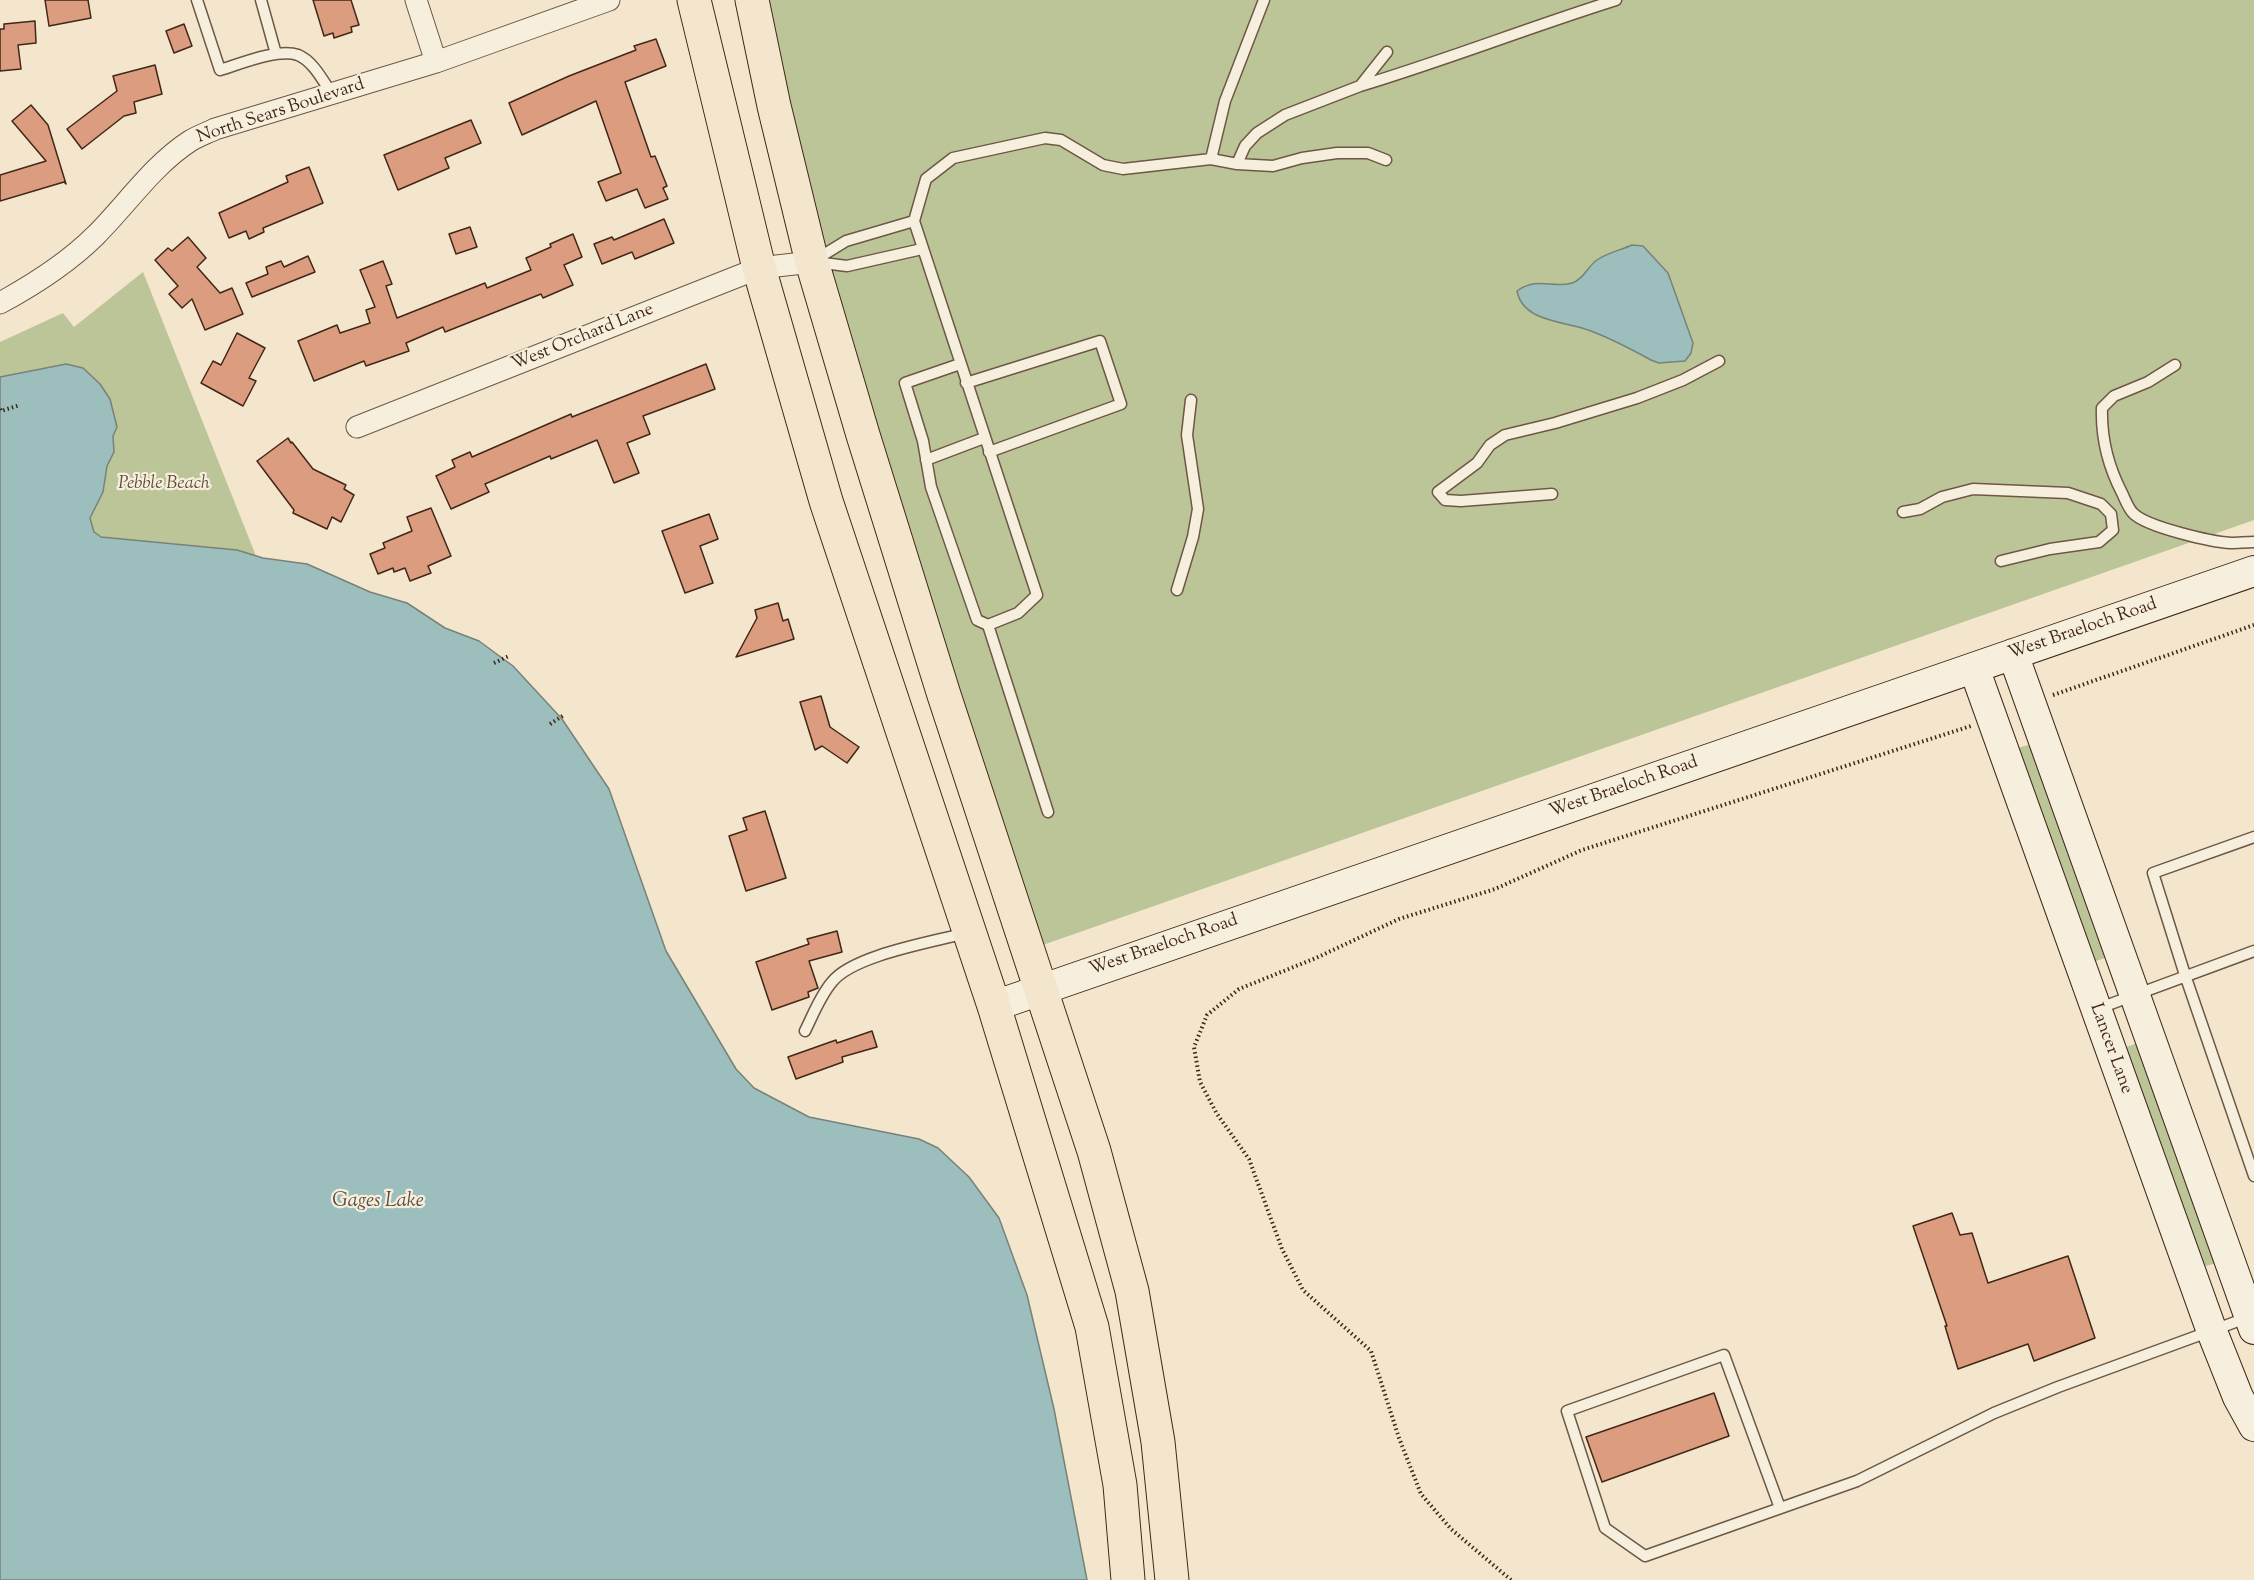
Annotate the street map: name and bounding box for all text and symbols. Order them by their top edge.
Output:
street label: North Sears Boulevard [194,75,368,149]
street label: West Orchard Lane [509,300,657,376]
park label: Pebble Beach [118,474,210,496]
street label: West Braeloch Road [2006,594,2160,666]
street label: West Braeloch Road [1547,752,1701,824]
street label: West Braeloch Road [1087,910,1241,982]
street label: Lancer Lane [2084,1001,2136,1097]
water label: Gages Lake [332,1191,424,1215]

